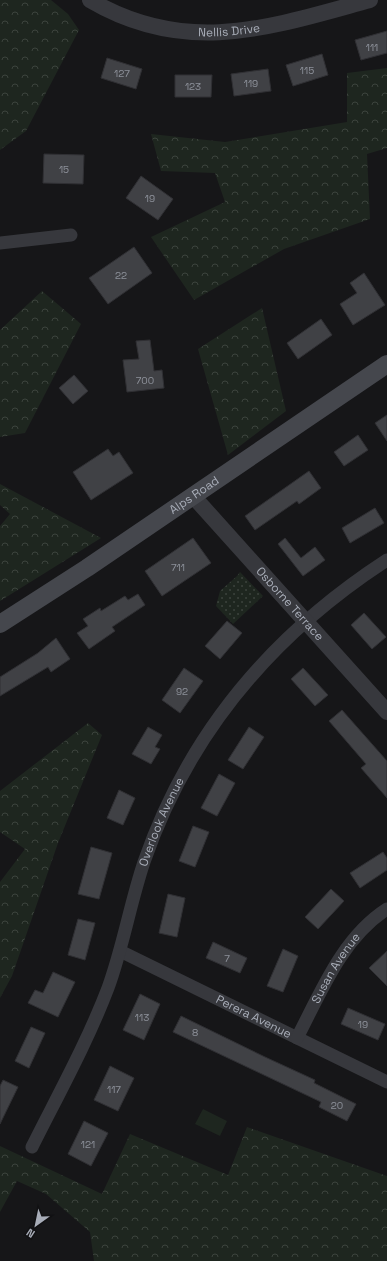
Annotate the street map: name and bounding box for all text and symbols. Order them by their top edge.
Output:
street label: Nellis Drive [198,20,261,40]
house number: 111 [366,41,378,54]
house number: 115 [300,64,314,77]
house number: 127 [114,67,130,80]
house number: 119 [244,77,258,90]
house number: 123 [185,80,201,93]
house number: 15 [59,163,69,176]
house number: 19 [145,192,155,205]
house number: 22 [115,269,127,282]
house number: 700 [136,374,154,387]
street label: Alps Road [166,472,222,518]
house number: 711 [171,561,185,574]
street label: Osborne Terrace [252,564,327,644]
house number: 92 [176,685,188,698]
street label: Overlook Avenue [135,775,188,868]
street label: Susan Avenue [308,929,364,1006]
house number: 7 [224,952,230,965]
street label: Perera Avenue [213,991,294,1042]
house number: 113 [135,1011,149,1024]
house number: 19 [358,1018,368,1031]
house number: 8 [192,1026,198,1039]
house number: 117 [107,1083,121,1096]
house number: 20 [331,1099,343,1112]
house number: 121 [81,1138,95,1151]
north arrow [16,1205,56,1245]
text: N [24,1226,37,1241]

